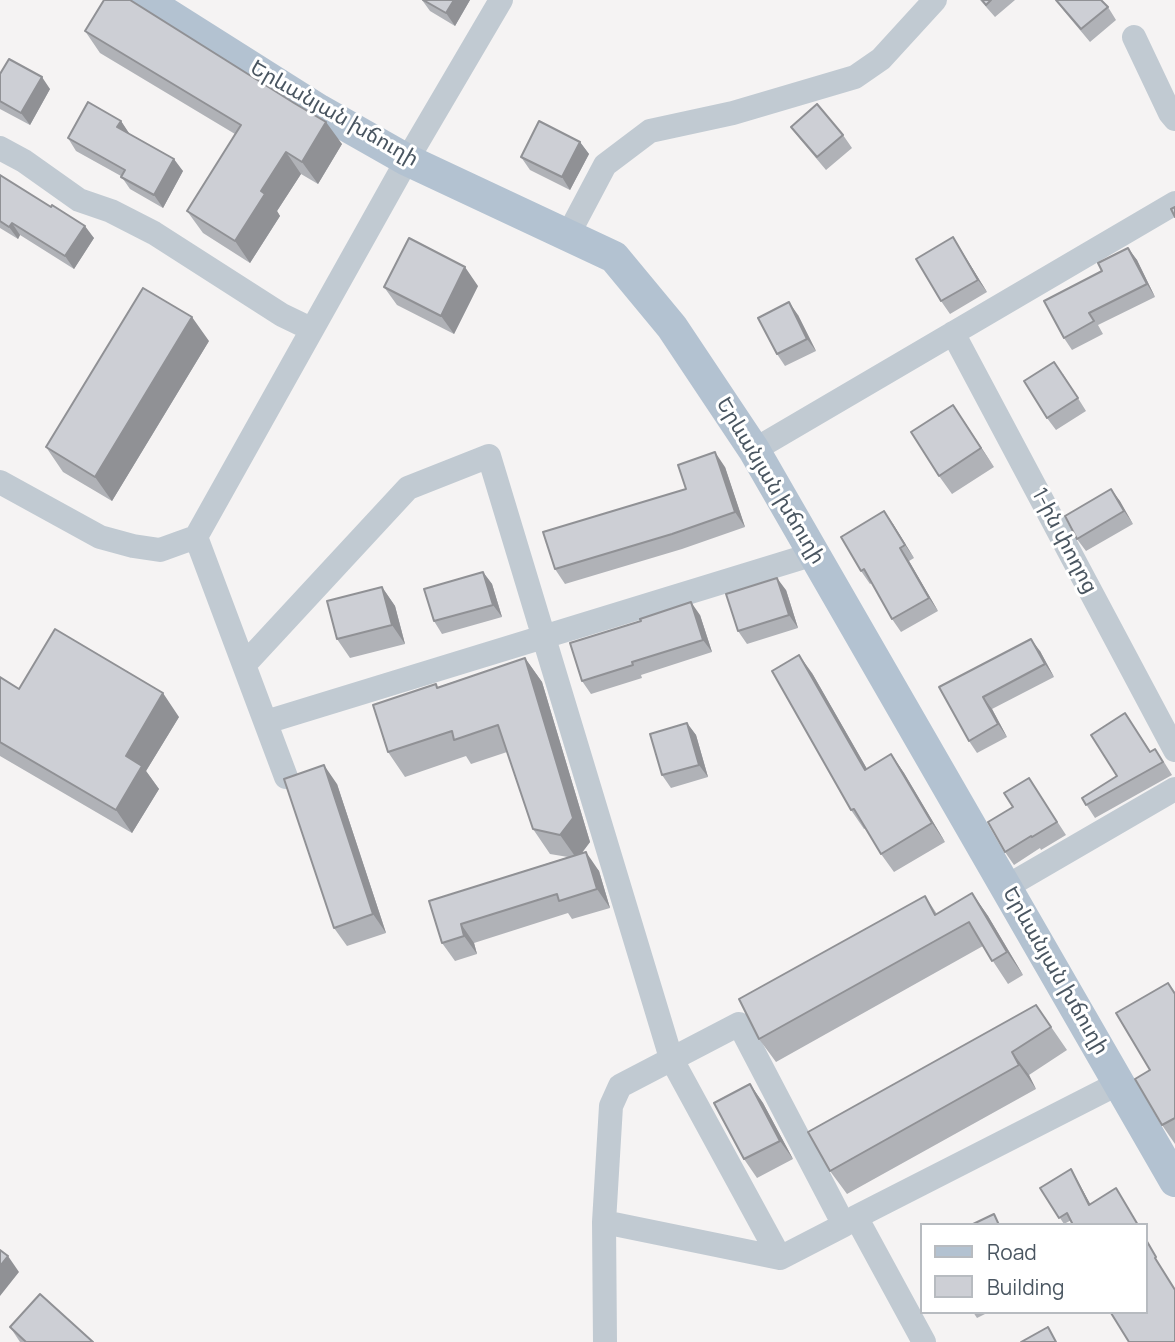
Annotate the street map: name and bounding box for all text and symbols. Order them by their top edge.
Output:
street label: Երևանյան խճուղի [245,56,423,172]
street label: Երևանյան խճուղի [710,393,830,569]
street label: 1-ին փողոց [1026,484,1102,598]
street label: Երևանյան խճուղի [997,882,1113,1060]
legend [920,1223,1147,1314]
text: Road [987,1238,1037,1266]
text: Building [987,1273,1064,1301]

